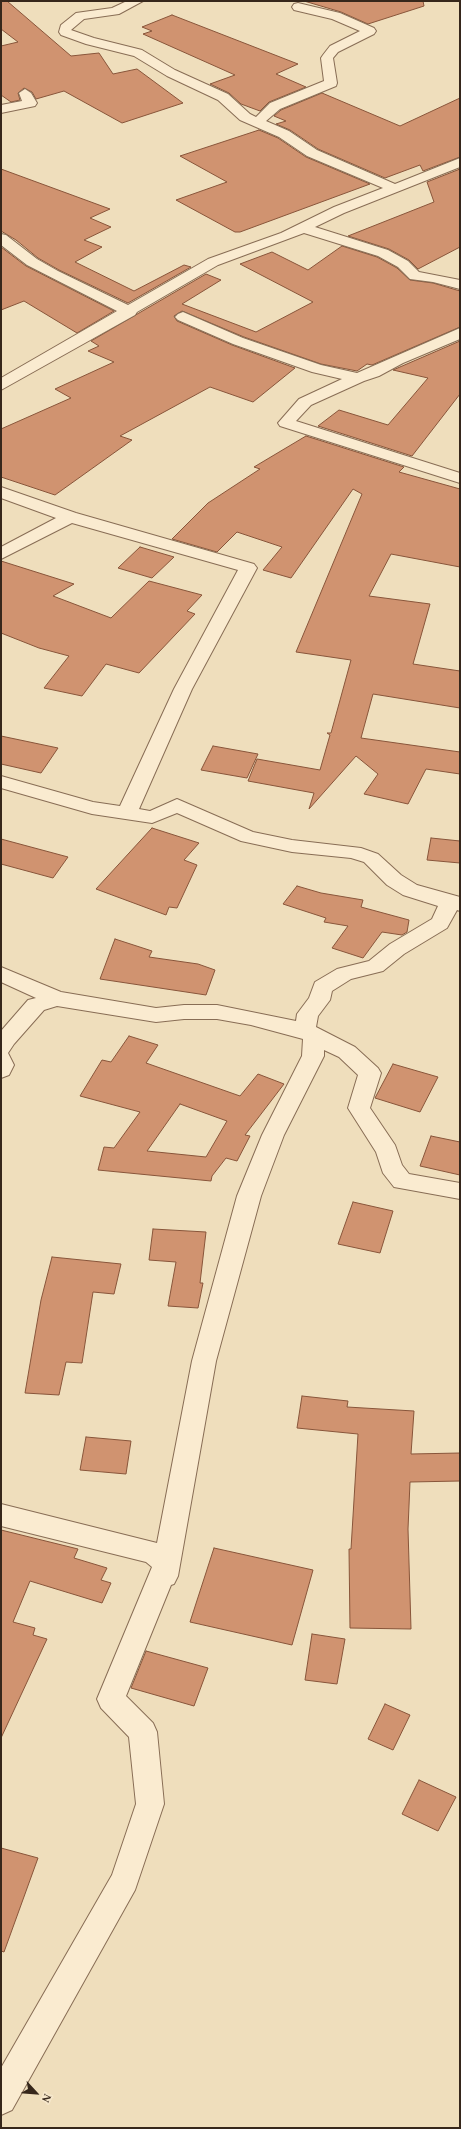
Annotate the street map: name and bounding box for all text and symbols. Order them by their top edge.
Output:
north arrow [16,2073,56,2113]
text: N [40,2092,54,2104]

